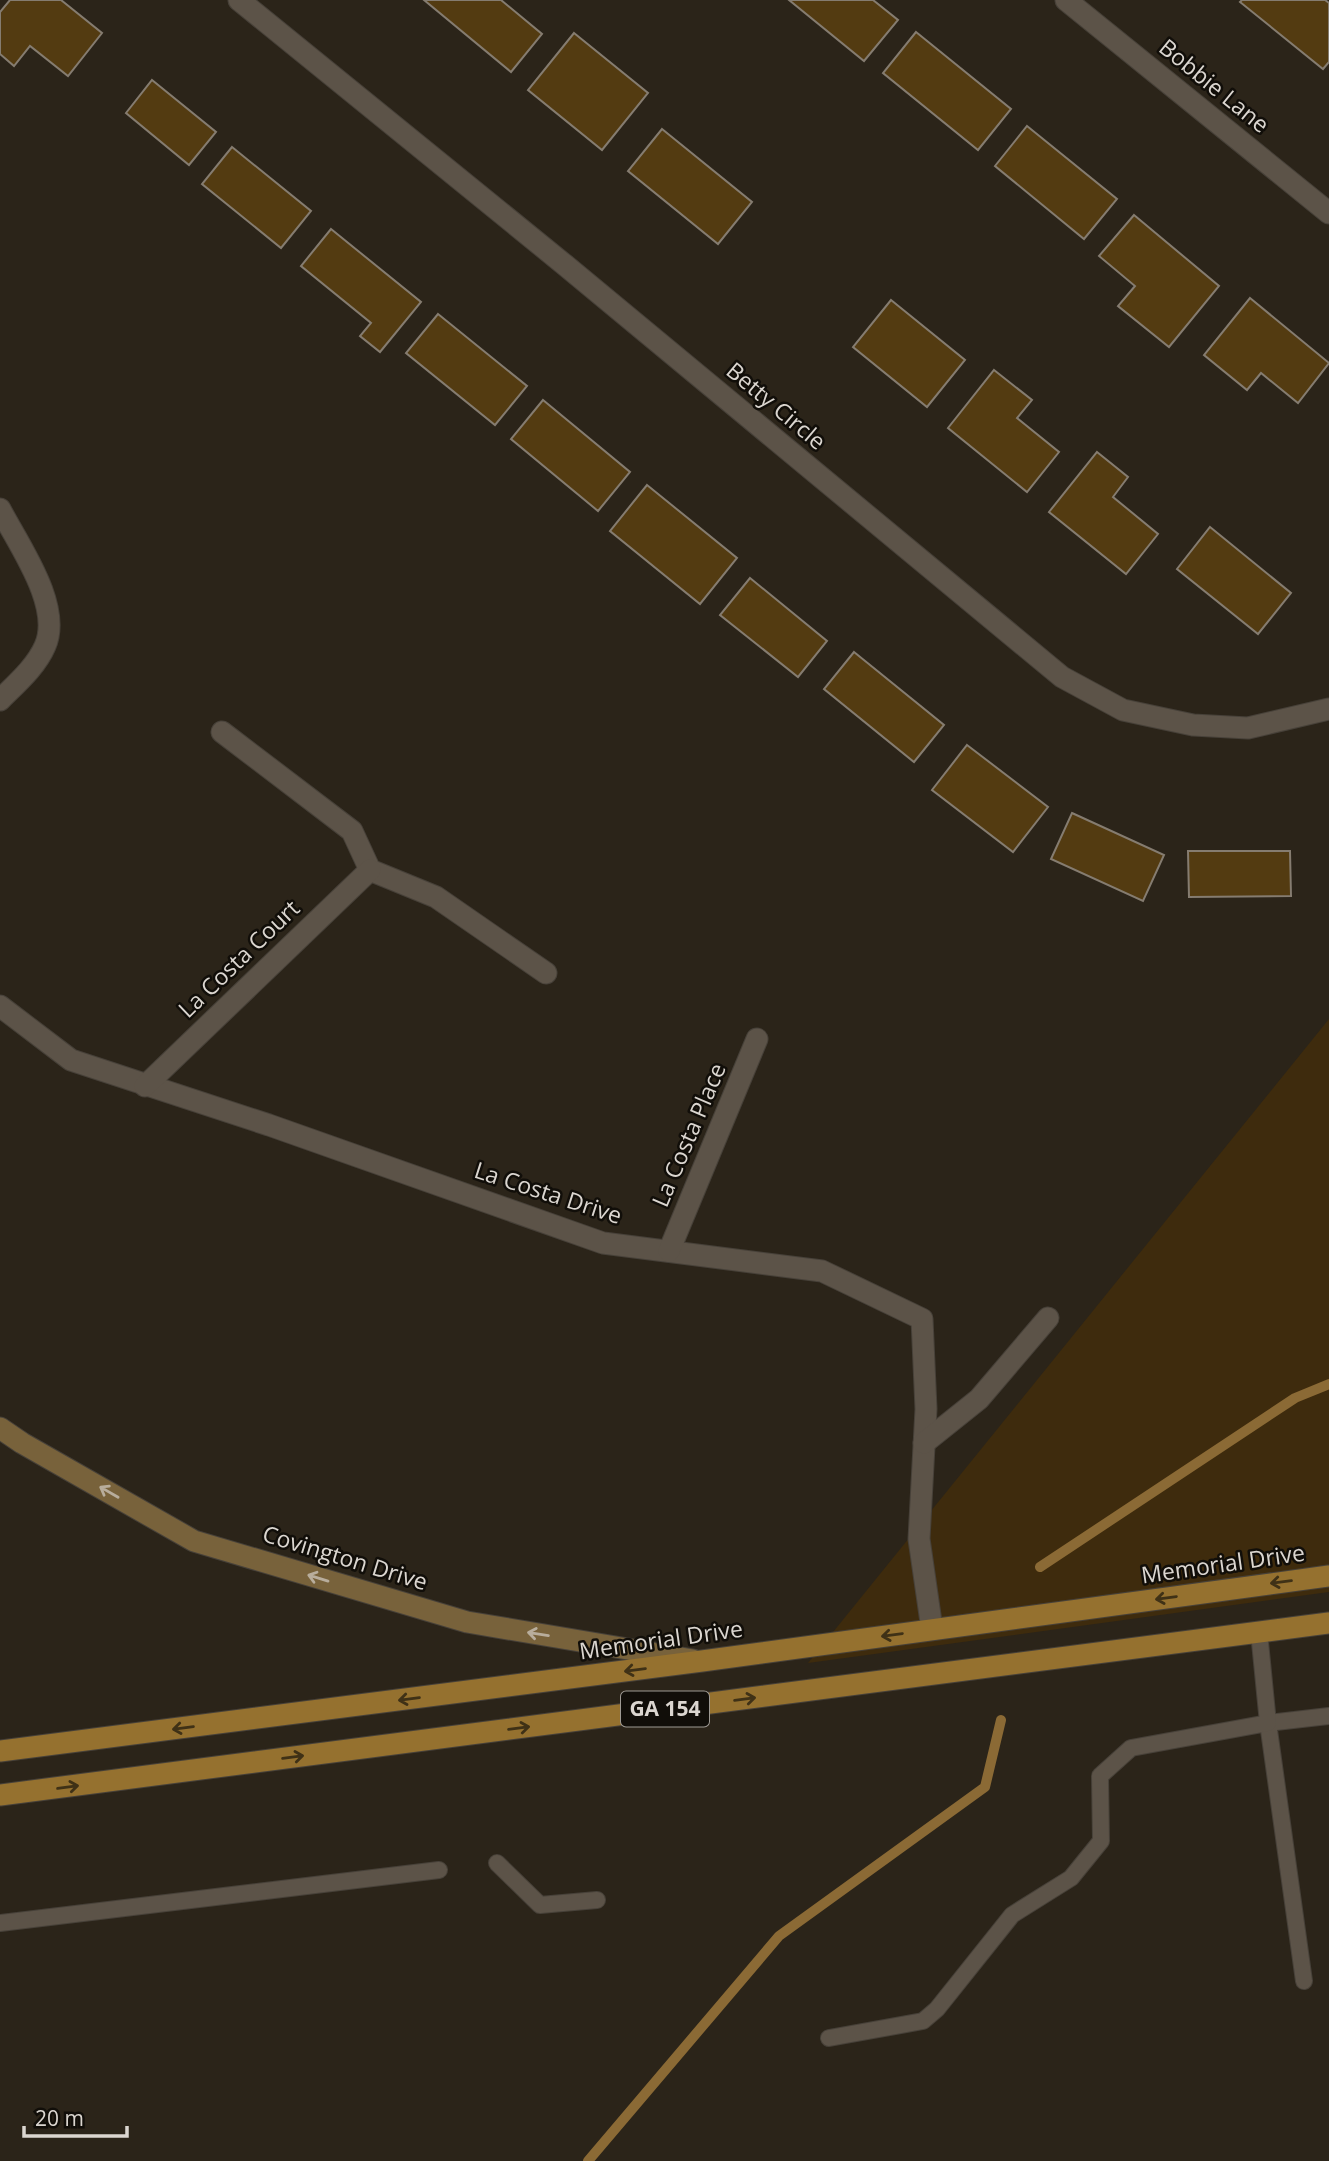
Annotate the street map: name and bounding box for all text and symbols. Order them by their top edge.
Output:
street label: Bobbie Lane [1153,31,1277,140]
street label: Betty Circle [720,354,833,456]
street label: La Costa Court [171,892,306,1024]
street label: La Costa Place [643,1058,733,1211]
street label: La Costa Drive [470,1153,626,1231]
one-way arrow [99,1485,120,1498]
street label: Covington Drive [259,1517,432,1597]
street label: Memorial Drive [1139,1536,1307,1590]
one-way arrow [308,1570,330,1583]
one-way arrow [1270,1576,1293,1589]
one-way arrow [1155,1591,1178,1604]
street label: Memorial Drive [577,1612,745,1666]
one-way arrow [527,1627,550,1640]
one-way arrow [881,1629,904,1642]
one-way arrow [624,1664,647,1677]
road number: GA 154 [621,1692,709,1726]
one-way arrow [733,1692,755,1705]
one-way arrow [398,1693,421,1706]
one-way arrow [173,1721,195,1734]
one-way arrow [507,1721,530,1734]
one-way arrow [281,1751,304,1764]
one-way arrow [56,1780,79,1793]
scale bar [24,2094,128,2138]
text: 20 m [35,2104,84,2132]

